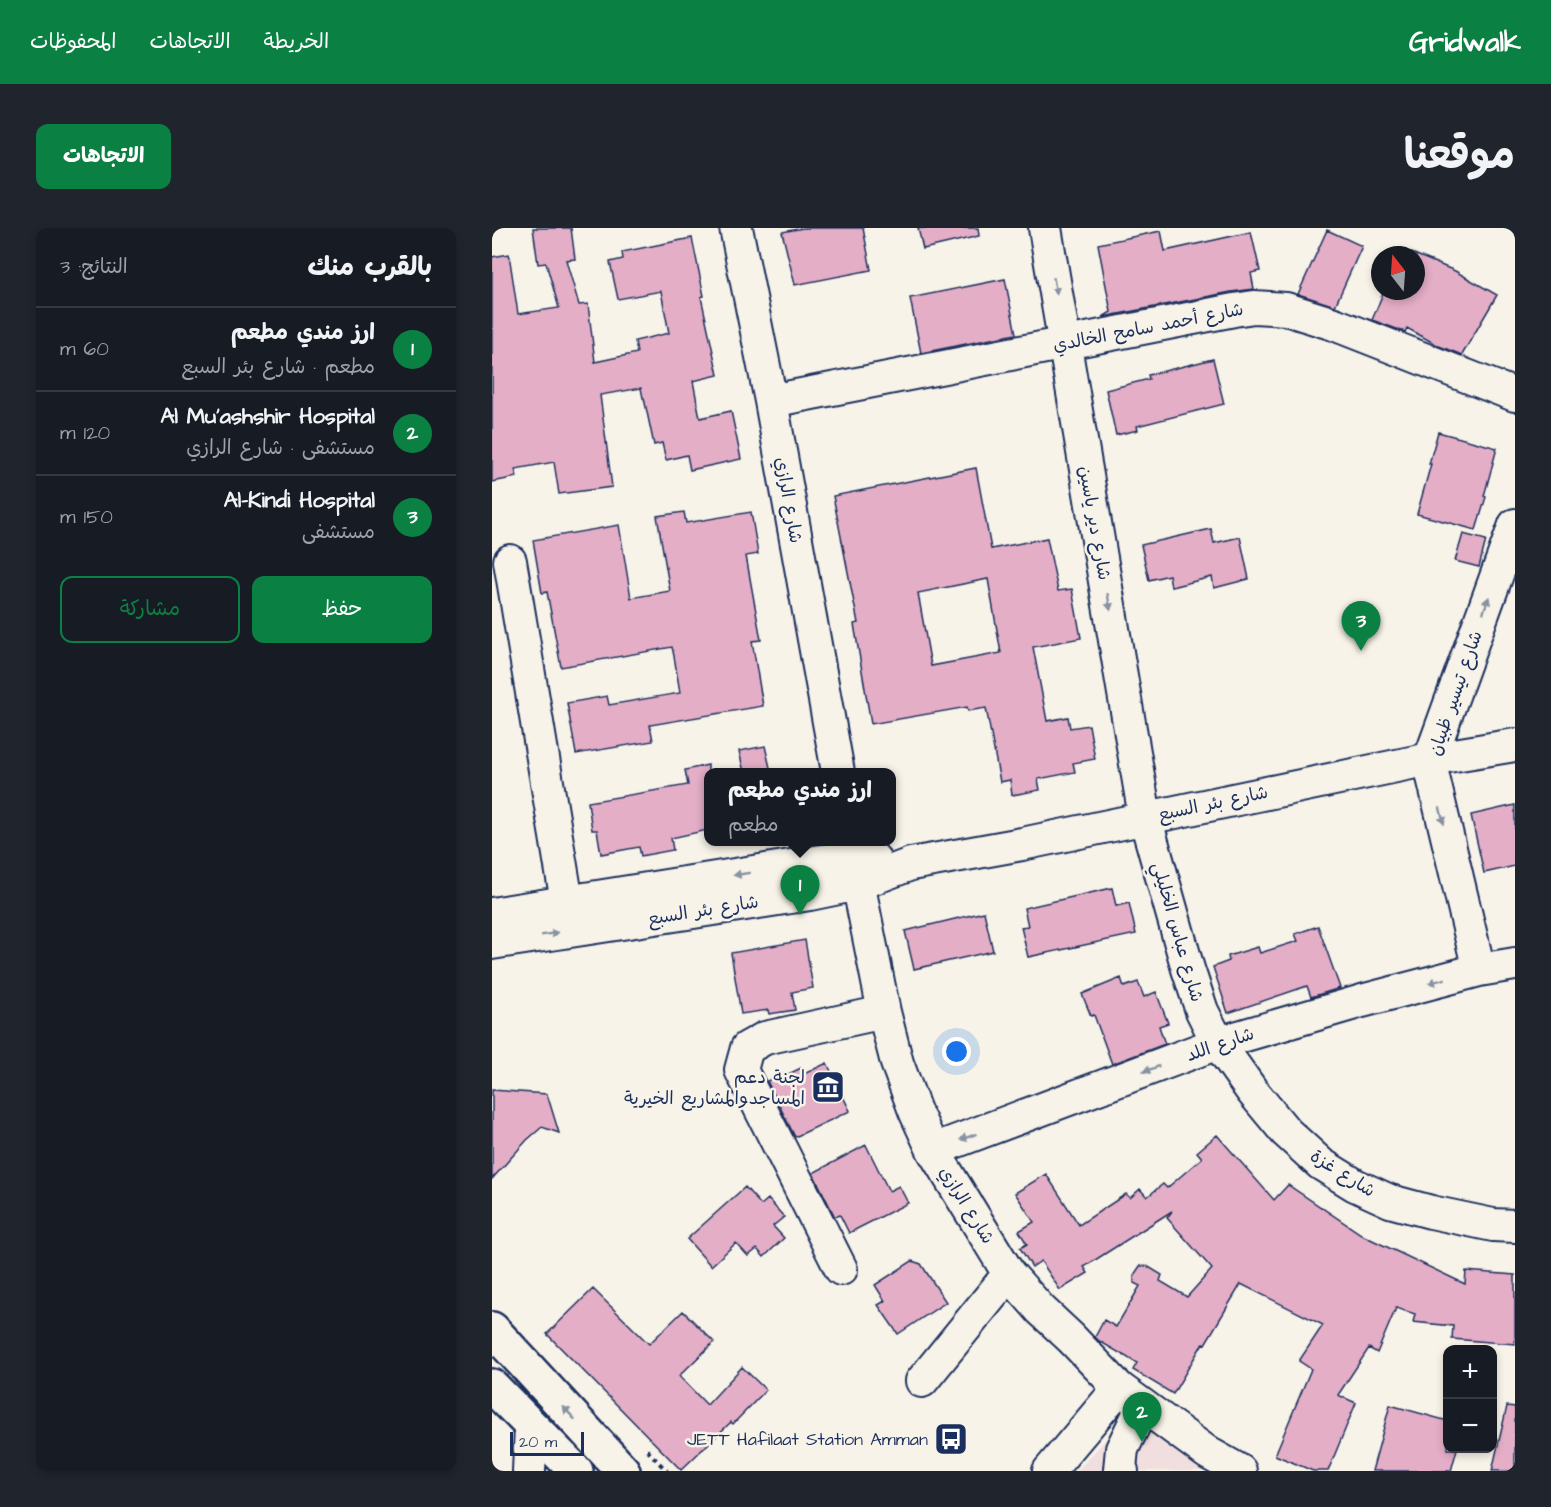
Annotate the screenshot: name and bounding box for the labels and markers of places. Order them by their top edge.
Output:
pin: 3 [1342,602,1380,651]
pin: 1 [780,866,820,915]
place label: لجنة دعم المساجدوالمشاريع الخيرية [624,1065,805,1111]
museum icon: لجنة دعم المساجدوالمشاريع الخيرية [810,1069,846,1105]
pin: 2 [1122,1392,1162,1442]
bus stop icon: JETT Hafilaat Station Amman [933,1421,969,1457]
place label: JETT Hafilaat Station Amman [687,1427,928,1452]

